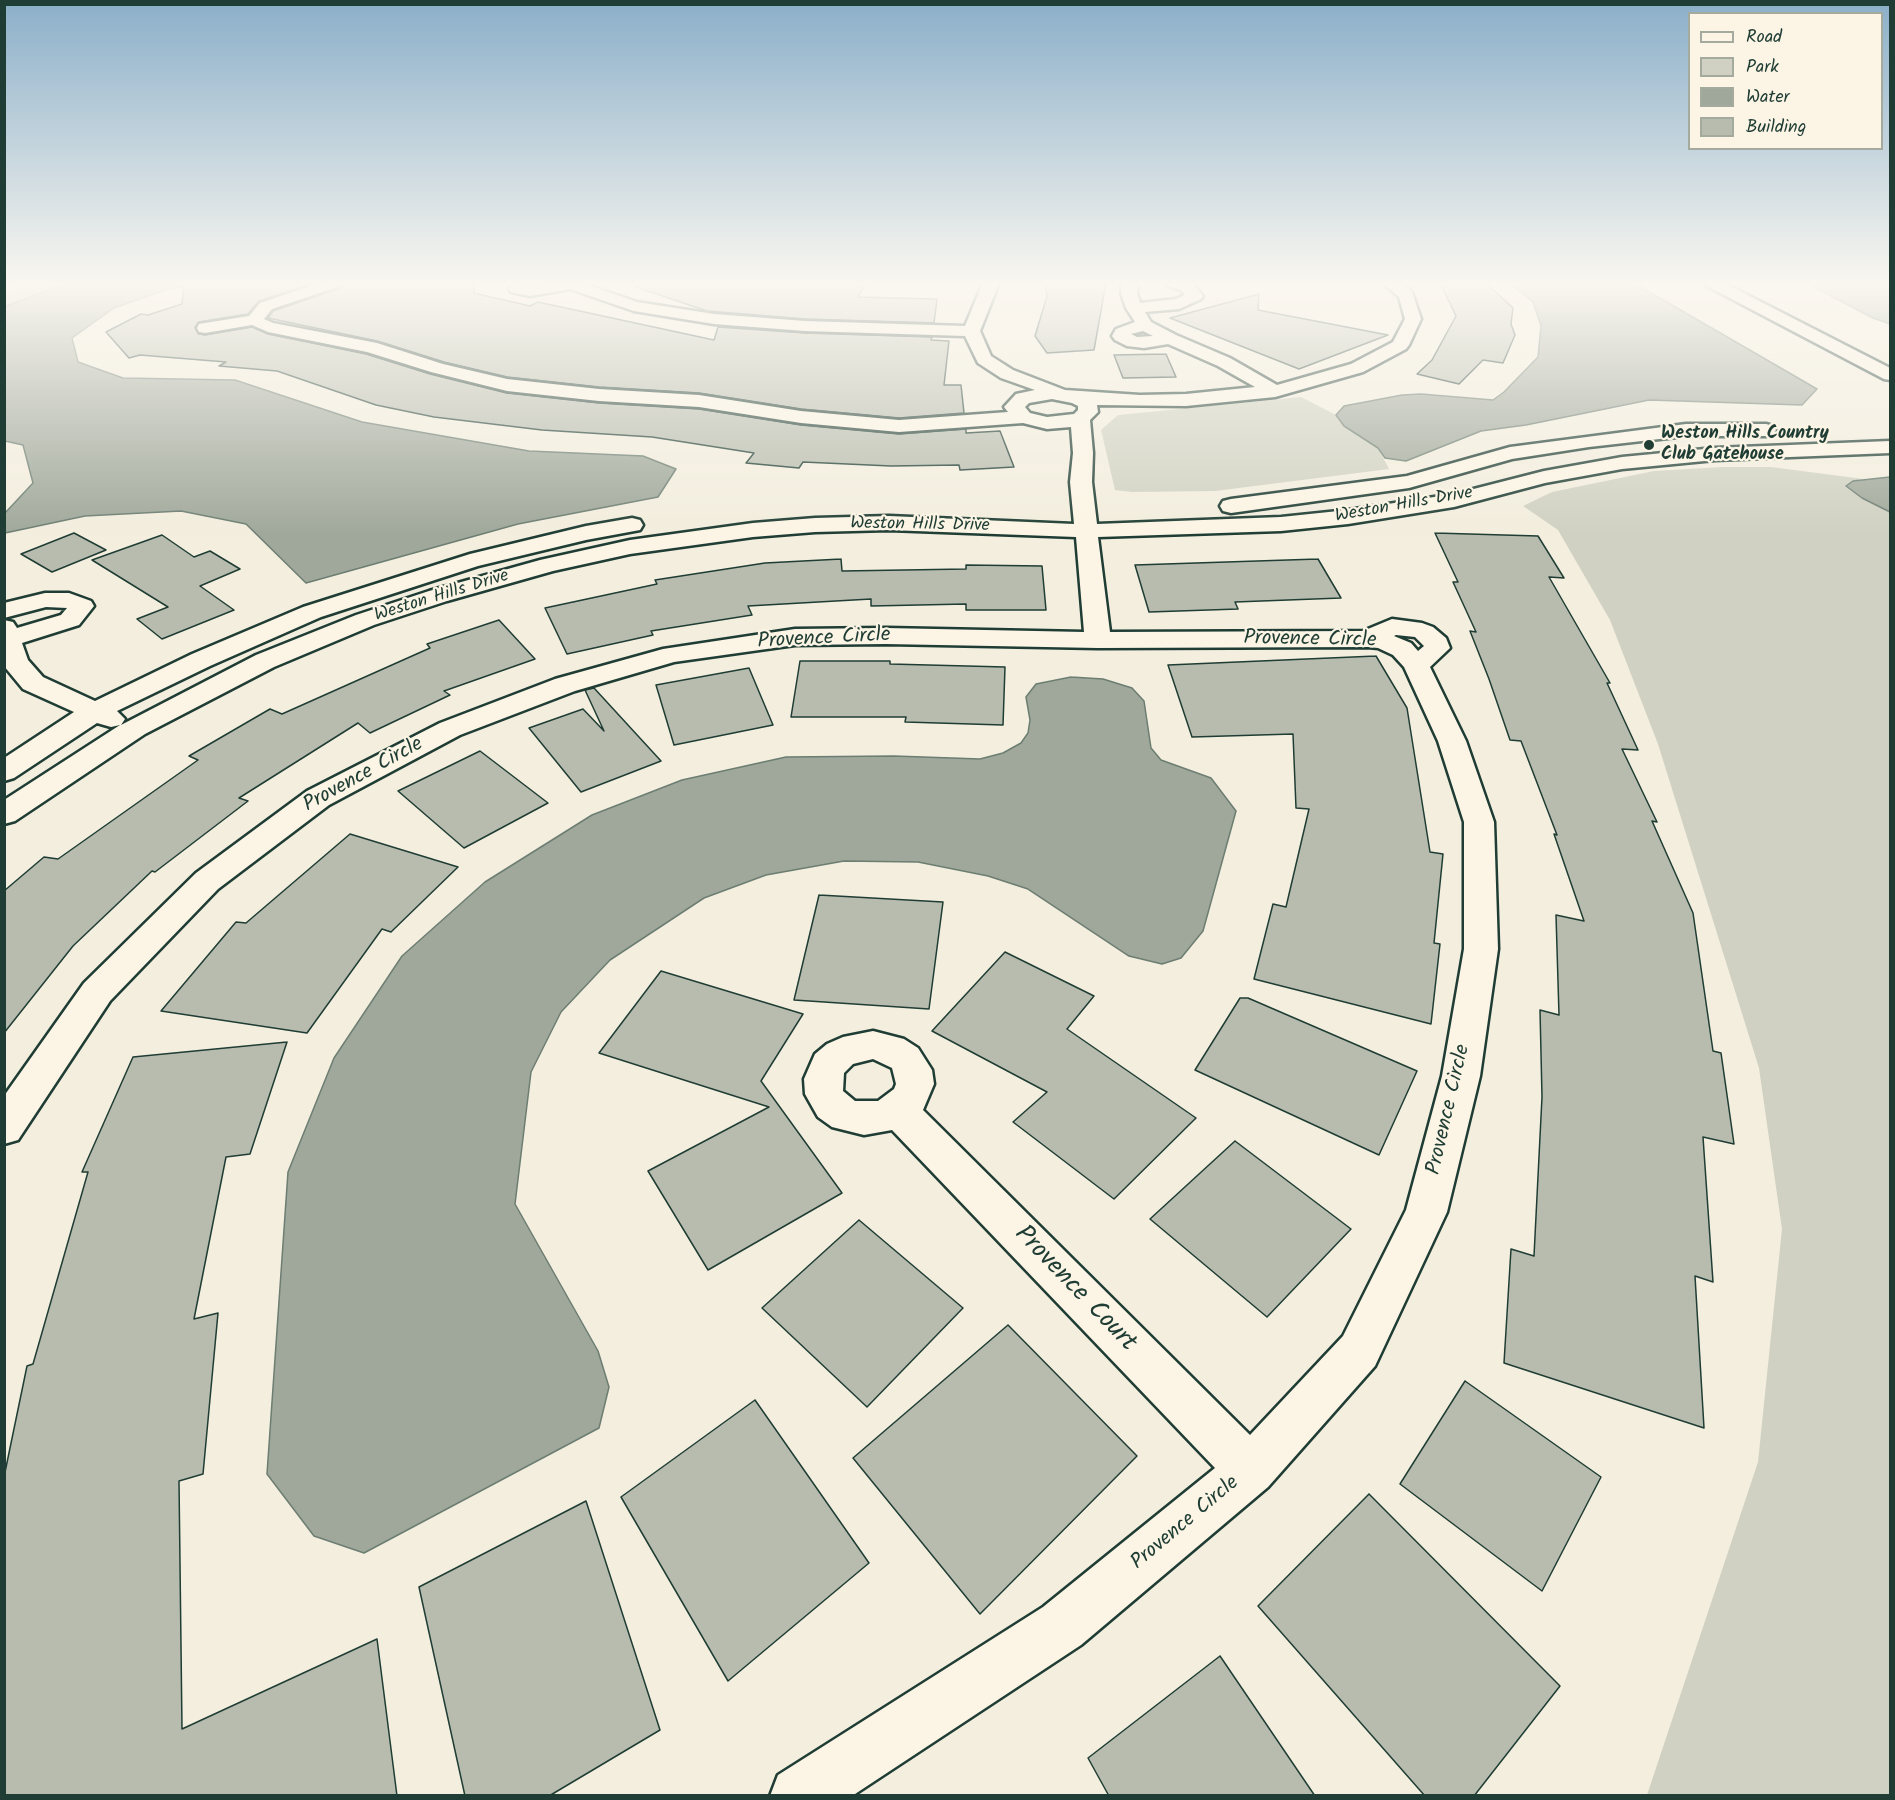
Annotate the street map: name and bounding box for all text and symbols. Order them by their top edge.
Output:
legend [1688,12,1883,150]
text: Road [1746,23,1782,52]
text: Park [1746,53,1779,82]
text: Water [1746,83,1790,112]
text: Building [1746,113,1806,142]
place label: Weston Hills Country Club Gatehouse [1661,424,1829,466]
marker: Weston Hills Country Club Gatehouse [1642,438,1656,452]
street label: Weston Hills Drive [1333,483,1475,529]
street label: Weston Hills Drive [850,514,990,538]
street label: Weston Hills Drive [372,566,512,628]
street label: Provence Circle [757,624,891,656]
street label: Provence Circle [1243,627,1377,655]
street label: Provence Circle [300,733,428,819]
street label: Provence Circle [1423,1042,1477,1178]
street label: Provence Court [1006,1220,1142,1360]
street label: Provence Circle [1127,1472,1245,1576]

